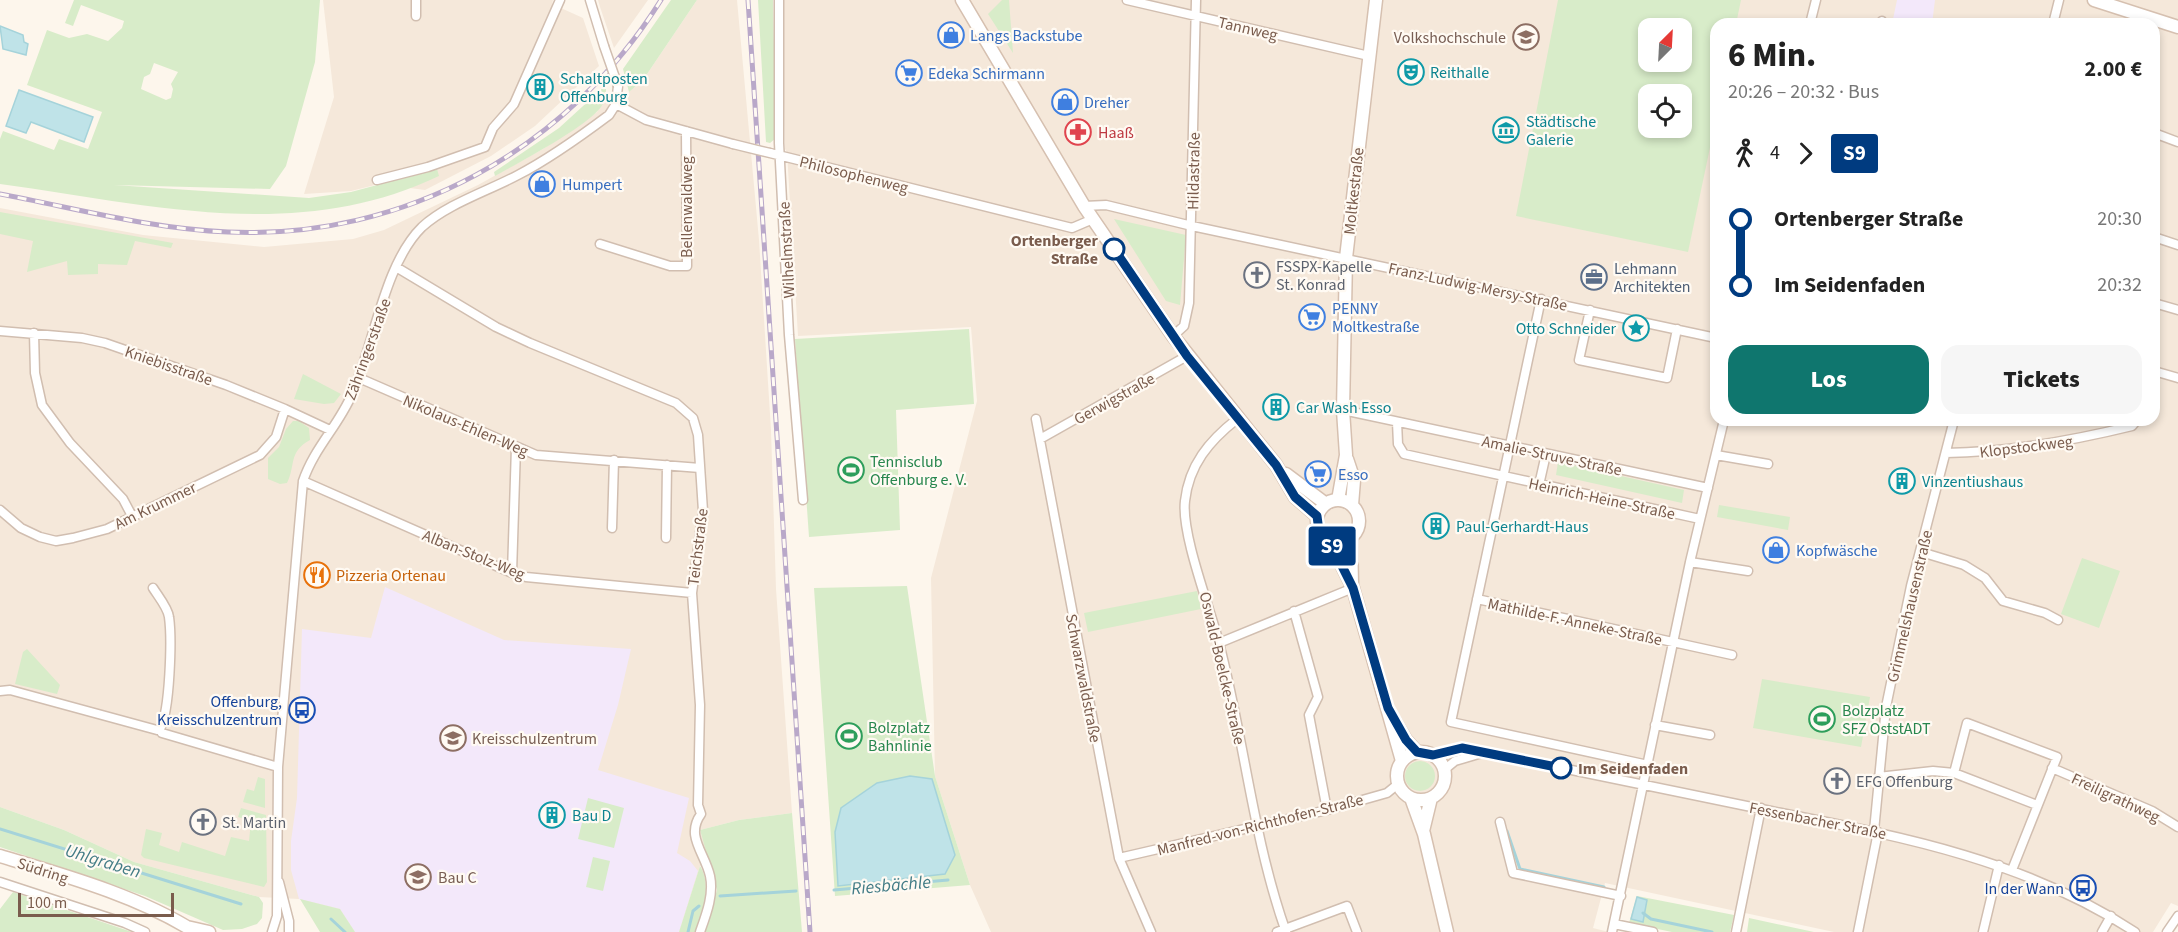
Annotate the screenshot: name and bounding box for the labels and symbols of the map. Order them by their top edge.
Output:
street label: Tannweg [1216,11,1280,46]
north arrow [1638,18,1692,72]
shop icon: Langs Backstube [936,20,966,50]
school or university icon: Volkshochschule [1511,22,1541,52]
place label: Langs Backstube [970,25,1083,47]
place label: Volkshochschule [1394,27,1506,49]
theatre icon: Reithalle [1396,57,1426,87]
supermarket icon: Edeka Schirmann [894,58,924,88]
place label: Reithalle [1430,62,1489,84]
place label: Edeka Schirmann [928,63,1045,85]
place label: Schaltposten Offenburg [560,68,648,108]
building icon: Schaltposten Offenburg [525,72,555,102]
shop icon: Dreher [1050,87,1080,117]
place label: Dreher [1084,92,1130,114]
place label: Städtische Galerie [1526,111,1596,151]
museum icon: Städtische Galerie [1491,115,1521,145]
pharmacy icon: Haaß [1063,117,1093,147]
place label: Haaß [1098,122,1134,144]
street label: Hildastraße [1182,132,1206,210]
street label: Moltkestraße [1338,146,1370,236]
street label: Philosophenweg [797,151,910,199]
street label: Bellenwaldweg [676,156,698,258]
shop icon: Humpert [527,169,557,199]
place label: Humpert [562,174,623,196]
street label: Wilhelmstraße [773,201,801,299]
place label: Ortenberger Straße [1011,230,1099,270]
marker: Ortenberger Straße [1103,238,1125,260]
place label: FSSPX-Kapelle St. Konrad [1276,256,1372,296]
street label: Franz-Ludwig-Mersy-Straße [1386,257,1569,317]
place label: Lehmann Architekten [1614,258,1691,298]
church icon: FSSPX-Kapelle St. Konrad [1242,260,1272,290]
office icon: Lehmann Architekten [1579,262,1609,292]
street label: Zähringerstraße [339,295,397,403]
place label: PENNY Moltkestraße [1332,298,1420,338]
supermarket icon: PENNY Moltkestraße [1297,302,1327,332]
place icon: Otto Schneider [1621,313,1651,343]
place label: Otto Schneider [1516,318,1616,340]
street label: Kniebisstraße [122,341,216,391]
street label: Gerwigstraße [1070,368,1159,430]
street label: Nikolaus-Ehlen-Weg [399,390,532,462]
building icon: Car Wash Esso [1261,392,1291,422]
place label: Car Wash Esso [1296,397,1391,419]
street label: Amalie-Struve-Straße [1480,430,1624,482]
street label: Klopstockweg [1978,430,2074,464]
place label: Tennisclub Offenburg e. V. [870,451,967,491]
sports icon: Tennisclub Offenburg e. V. [836,455,866,485]
supermarket icon: Esso [1303,459,1333,489]
place label: Esso [1338,464,1369,486]
building icon: Vinzentiushaus [1887,466,1917,496]
place label: Vinzentiushaus [1922,471,2023,493]
street label: Heinrich-Heine-Straße [1526,473,1677,525]
street label: Am Krummer [111,476,201,535]
street label: Teichstraße [682,507,714,587]
building icon: Paul-Gerhardt-Haus [1421,511,1451,541]
place label: Paul-Gerhardt-Haus [1456,516,1589,538]
street label: Alban-Stolz-Weg [419,524,528,586]
line badge: S9 [1305,526,1359,566]
street label: Grimmelshausenstraße [1882,528,1938,685]
shop icon: Kopfwäsche [1761,535,1791,565]
place label: Kopfwäsche [1796,540,1877,562]
restaurant icon: Pizzeria Ortenau [302,560,332,590]
place label: Pizzeria Ortenau [336,565,446,587]
street label: Oswald-Boelcke-Straße [1194,590,1250,747]
street label: Mathilde-F.-Anneke-Straße [1486,593,1664,651]
street label: Schwarzwaldstraße [1060,612,1106,745]
place label: Offenburg, Kreisschulzentrum [157,691,282,731]
bus stop icon: Offenburg, Kreisschulzentrum [287,695,317,725]
place label: Bolzplatz SFZ OststADT [1842,700,1931,740]
sports icon: Bolzplatz SFZ OststADT [1807,704,1837,734]
place label: Bolzplatz Bahnlinie [868,717,932,757]
sports icon: Bolzplatz Bahnlinie [834,721,864,751]
school or university icon: Kreisschulzentrum [438,723,468,753]
place label: Kreisschulzentrum [472,728,597,750]
marker: Im Seidenfaden [1550,757,1572,779]
place label: Im Seidenfaden [1578,758,1688,780]
church icon: EFG Offenburg [1822,766,1852,796]
street label: Freiligrathweg [2068,768,2163,828]
place label: EFG Offenburg [1856,771,1953,793]
street label: Manfred-von-Richthofen-Straße [1155,789,1366,861]
street label: Fessenbacher Straße [1747,797,1888,845]
building icon: Bau D [537,800,567,830]
place label: Bau D [572,805,611,827]
church icon: St. Martin [188,807,218,837]
place label: St. Martin [222,812,286,834]
water label: Uhlgraben [62,838,144,885]
street label: Südring [14,852,71,890]
school or university icon: Bau C [403,862,433,892]
place label: Bau C [438,867,477,889]
water label: Riesbächle [850,870,932,901]
bus stop icon: In der Wann [2068,873,2098,903]
place label: In der Wann [1984,878,2064,900]
scale bar [18,890,174,918]

